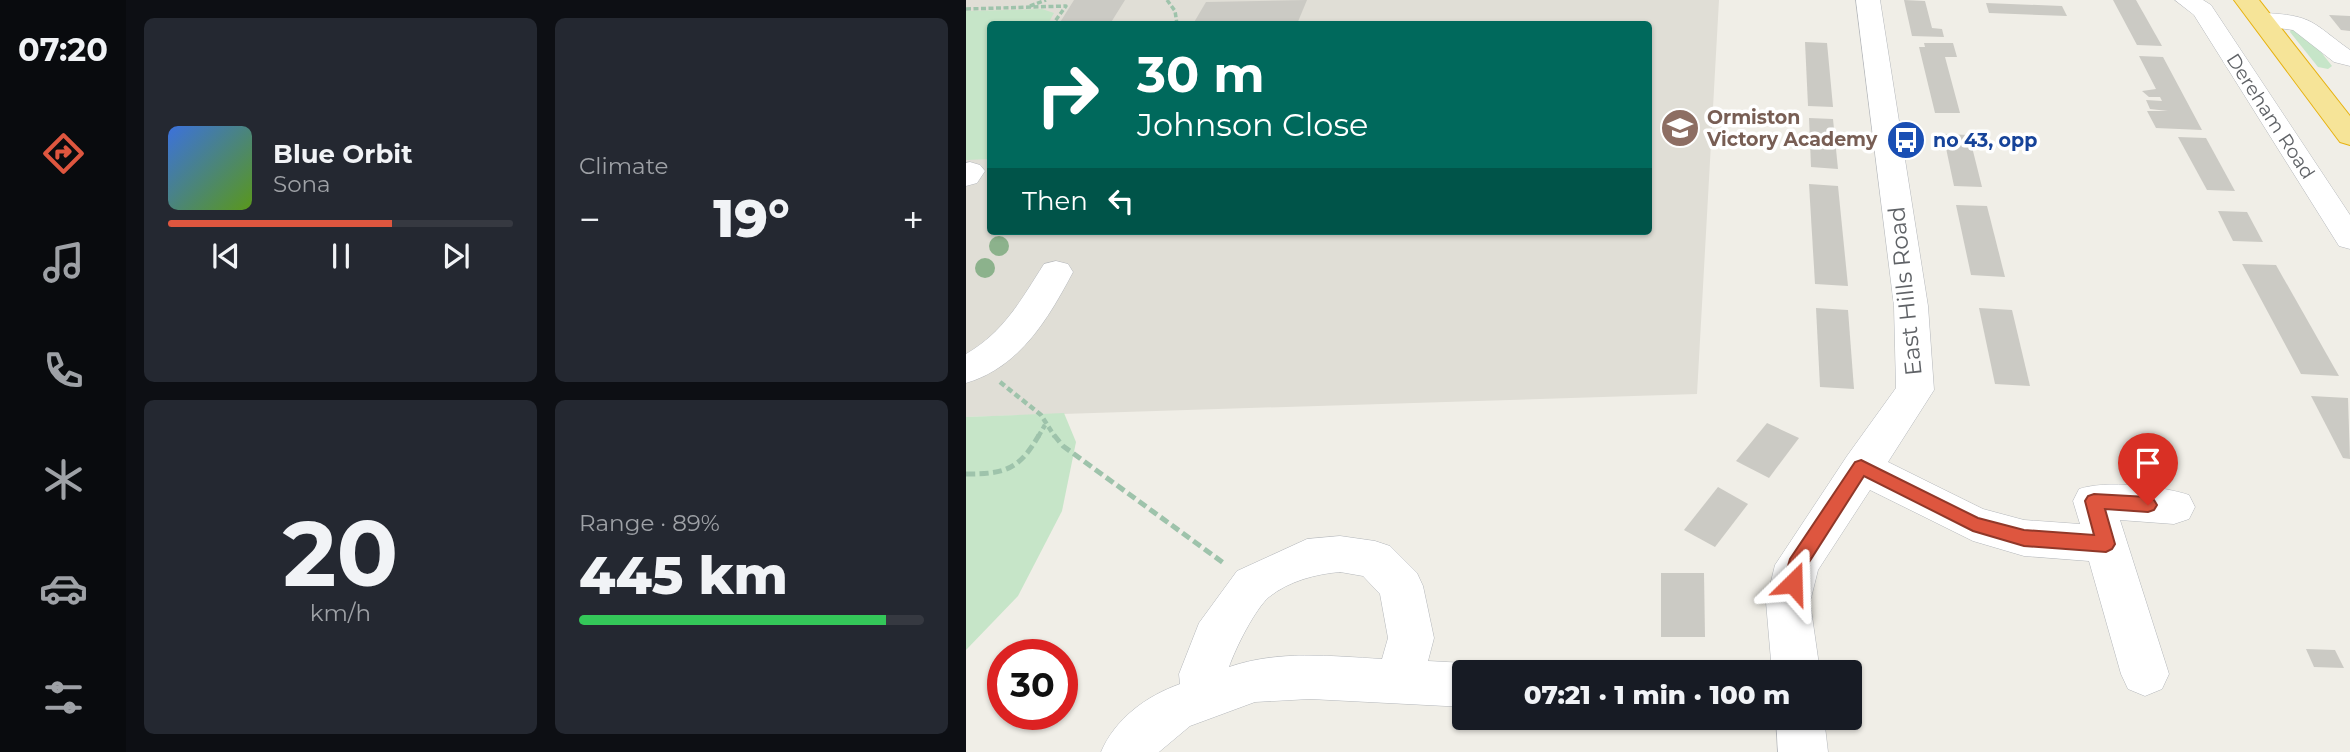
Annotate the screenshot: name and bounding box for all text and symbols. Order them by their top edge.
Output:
text: 07:20 [18,30,108,69]
text: 30 m [1137,45,1265,104]
icon: right [1022,49,1113,140]
street label: Dereham Road [2221,49,2320,183]
text: Johnson Close [1137,105,1368,144]
place label: Ormiston Victory Academy [1706,106,1878,151]
school or university icon: Ormiston Victory Academy [1659,107,1701,149]
bus stop icon: no 43, opp [1885,119,1927,161]
icon: directions [39,129,88,178]
place label: no 43, opp [1933,129,2037,152]
text: Blue Orbit [273,138,412,170]
text: Climate [579,152,668,180]
text: Sona [273,170,331,198]
icon: left [1102,182,1140,220]
text: Then [1022,185,1088,217]
text: 19° [713,187,790,250]
text: − [579,196,601,243]
text: + [902,196,924,243]
street label: East Hills Road [1882,205,1928,377]
icon: previous [207,237,245,275]
icon: pause [322,237,360,275]
icon: next [437,237,475,275]
icon: music [39,238,88,287]
icon: phone [39,346,88,395]
pin [2118,433,2178,505]
icon: arrive [2129,444,2167,482]
icon: climate [39,455,88,504]
text: 20 [283,498,398,609]
text: Range · 89% [579,509,720,537]
text: 445 km [579,544,788,607]
position arrow [1756,546,1830,620]
icon: car [39,564,88,613]
text: km/h [310,599,371,627]
speed limit sign: 30 [987,639,1078,730]
icon: filters [39,673,88,722]
text: 07:21 · 1 min · 100 m [1524,679,1790,711]

